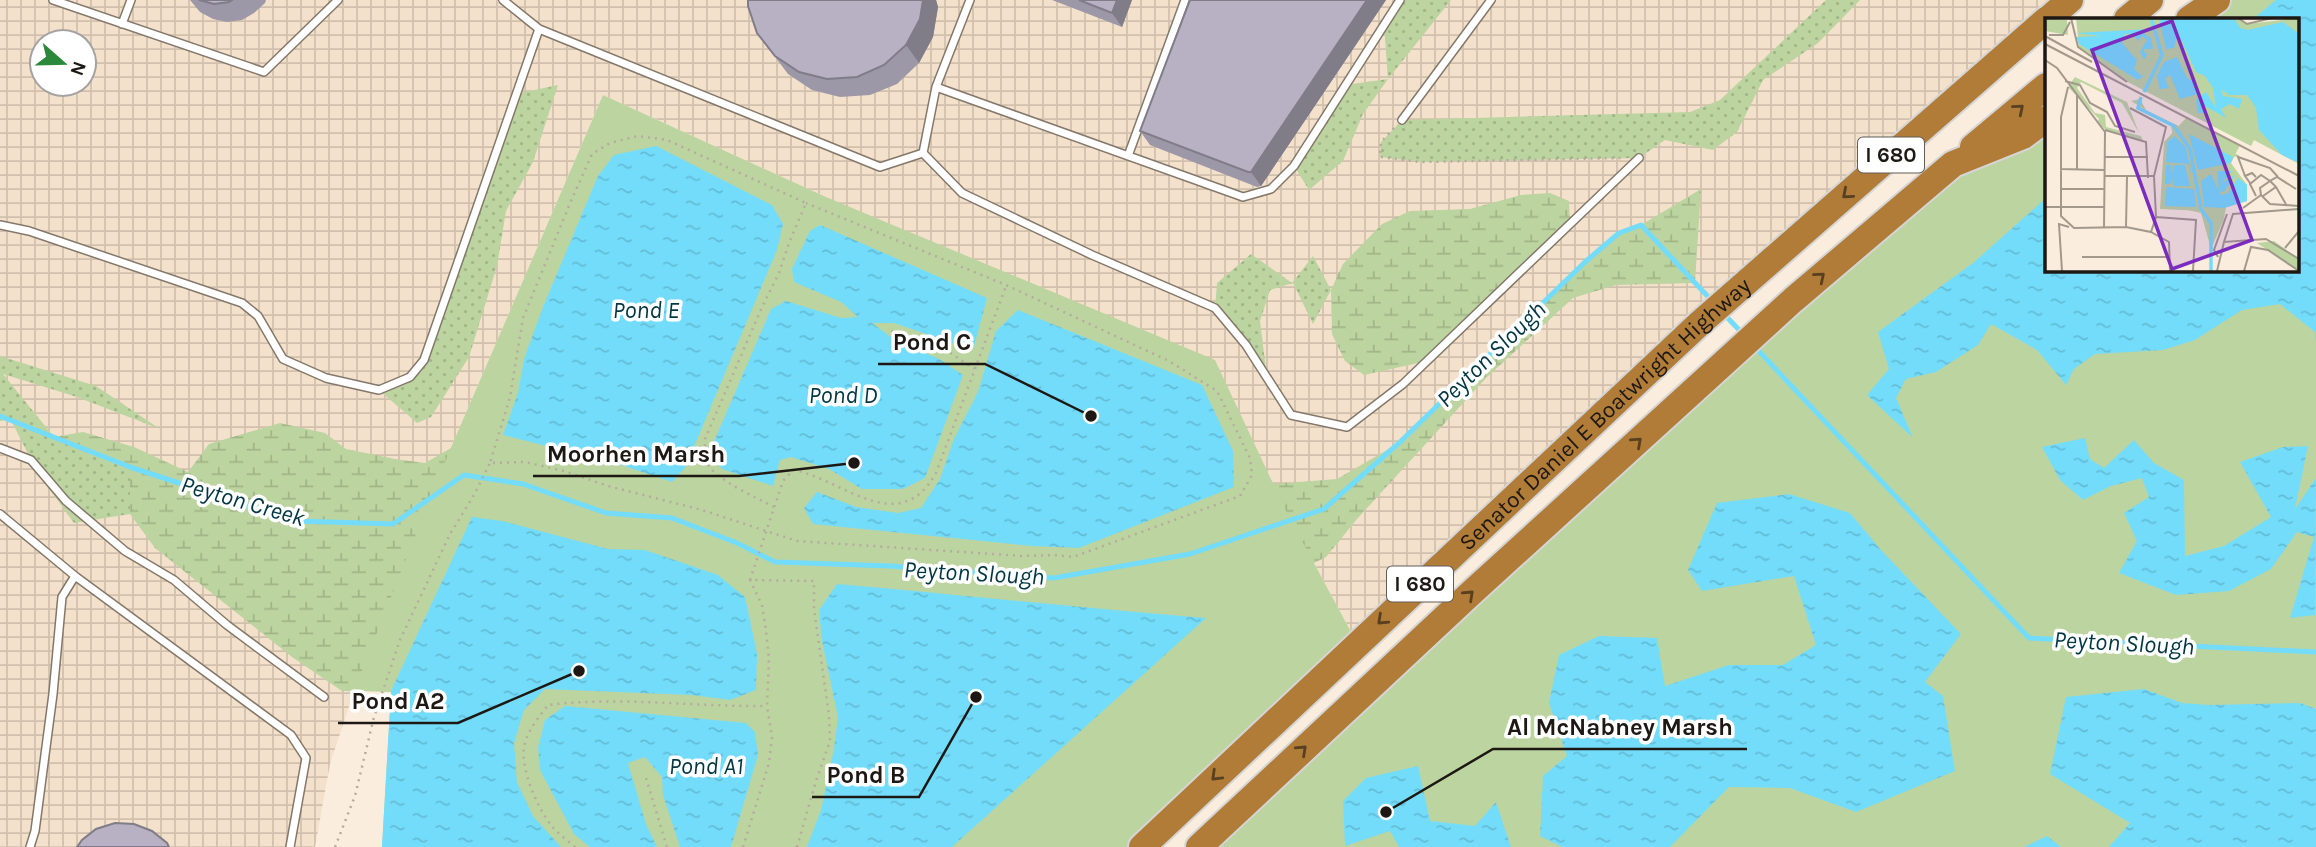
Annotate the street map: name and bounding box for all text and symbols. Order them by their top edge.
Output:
inset map [2045,18,2298,271]
north arrow [28,28,98,98]
text: N [65,58,91,79]
one-way arrow [2010,105,2023,117]
road number: I 680 [1858,138,1924,172]
one-way arrow [1842,186,1855,198]
street label: Senator Daniel E Boatwright Highway [1454,272,1757,556]
one-way arrow [1812,273,1825,285]
water label: Peyton Slough [1431,295,1551,413]
water label: Pond E [613,296,679,324]
callout: Pond C [878,319,985,364]
text: Pond C [893,328,971,356]
water label: Pond D [808,381,878,409]
callout: Moorhen Marsh [533,431,739,476]
one-way arrow [1629,438,1642,450]
text: Moorhen Marsh [547,440,725,468]
water label: Peyton Creek [178,470,309,532]
water label: Peyton Slough [903,555,1045,591]
road number: I 680 [1387,566,1453,602]
one-way arrow [1461,590,1474,603]
one-way arrow [1377,611,1390,624]
water label: Peyton Slough [2053,625,2195,661]
callout: Pond A2 [338,678,458,723]
text: Pond A2 [352,687,444,715]
callout: Al McNabney Marsh [1493,704,1747,749]
text: Al McNabney Marsh [1507,713,1733,741]
one-way arrow [1294,745,1307,758]
water label: Pond A1 [669,752,743,780]
callout: Pond B [812,752,919,797]
text: Pond B [827,761,905,789]
one-way arrow [1211,768,1224,781]

